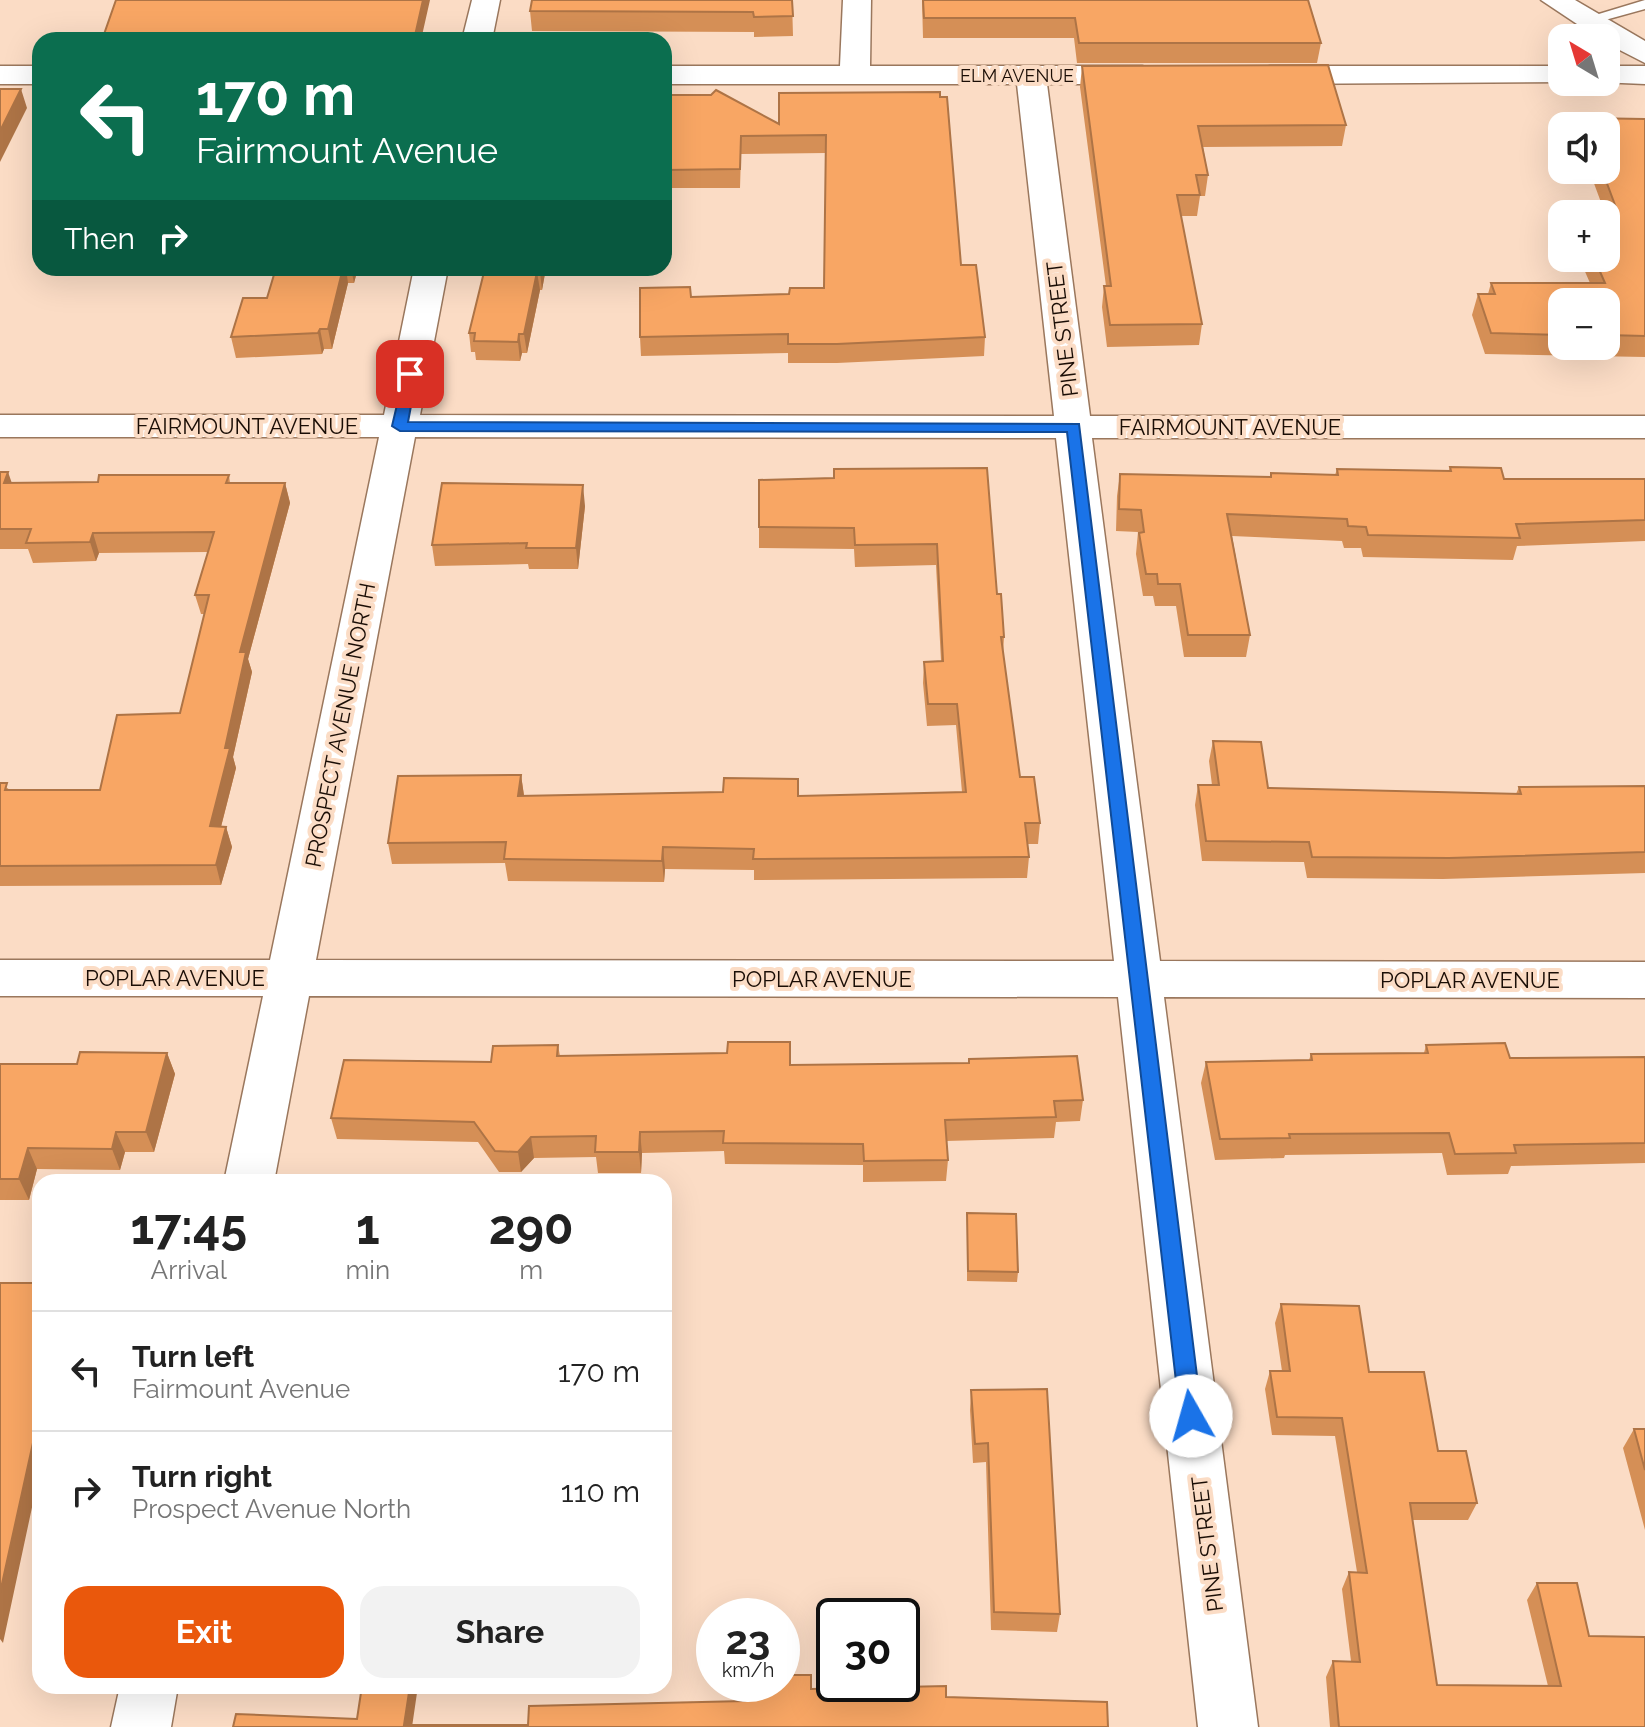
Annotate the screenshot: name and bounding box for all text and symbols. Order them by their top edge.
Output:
north arrow [1548,24,1620,96]
map controls [1548,24,1620,360]
text: 170 m [196,62,355,128]
icon: left [64,64,168,168]
street label: ELM AVENUE [960,65,1074,86]
button: sound [1548,112,1620,184]
text: Fairmount Avenue [196,129,498,171]
button: + [1548,200,1620,272]
icon: right [151,216,195,260]
text: Then [64,221,135,256]
street label: PINE STREET [1041,259,1083,398]
button: − [1548,288,1620,360]
pin [376,340,444,408]
icon: arrive [388,352,432,396]
street label: FAIRMOUNT AVENUE [136,413,358,439]
street label: FAIRMOUNT AVENUE [1119,414,1341,440]
street label: PROSPECT AVENUE NORTH [300,581,380,869]
street label: POPLAR AVENUE [85,965,265,991]
street label: POPLAR AVENUE [732,966,912,992]
street label: POPLAR AVENUE [1380,967,1560,993]
text: 17:45 [130,1199,247,1255]
text: 1 [356,1199,380,1255]
text: 290 [489,1199,574,1255]
text: Arrival [151,1255,227,1285]
text: min [345,1255,390,1285]
text: m [519,1255,543,1285]
text: Turn left [132,1339,254,1374]
icon: left [64,1349,108,1393]
text: 170 m [558,1354,640,1389]
text: Fairmount Avenue [132,1374,350,1404]
position arrow [1149,1374,1233,1458]
text: Turn right [132,1459,272,1494]
icon: right [64,1469,108,1513]
text: 110 m [561,1474,640,1509]
street label: PINE STREET [1186,1474,1228,1613]
text: Prospect Avenue North [132,1494,411,1524]
button: Exit [64,1586,344,1678]
button: Share [360,1586,640,1678]
speed limit sign: 30 [816,1598,920,1702]
text: 23 [726,1616,770,1663]
text: km/h [722,1658,774,1682]

